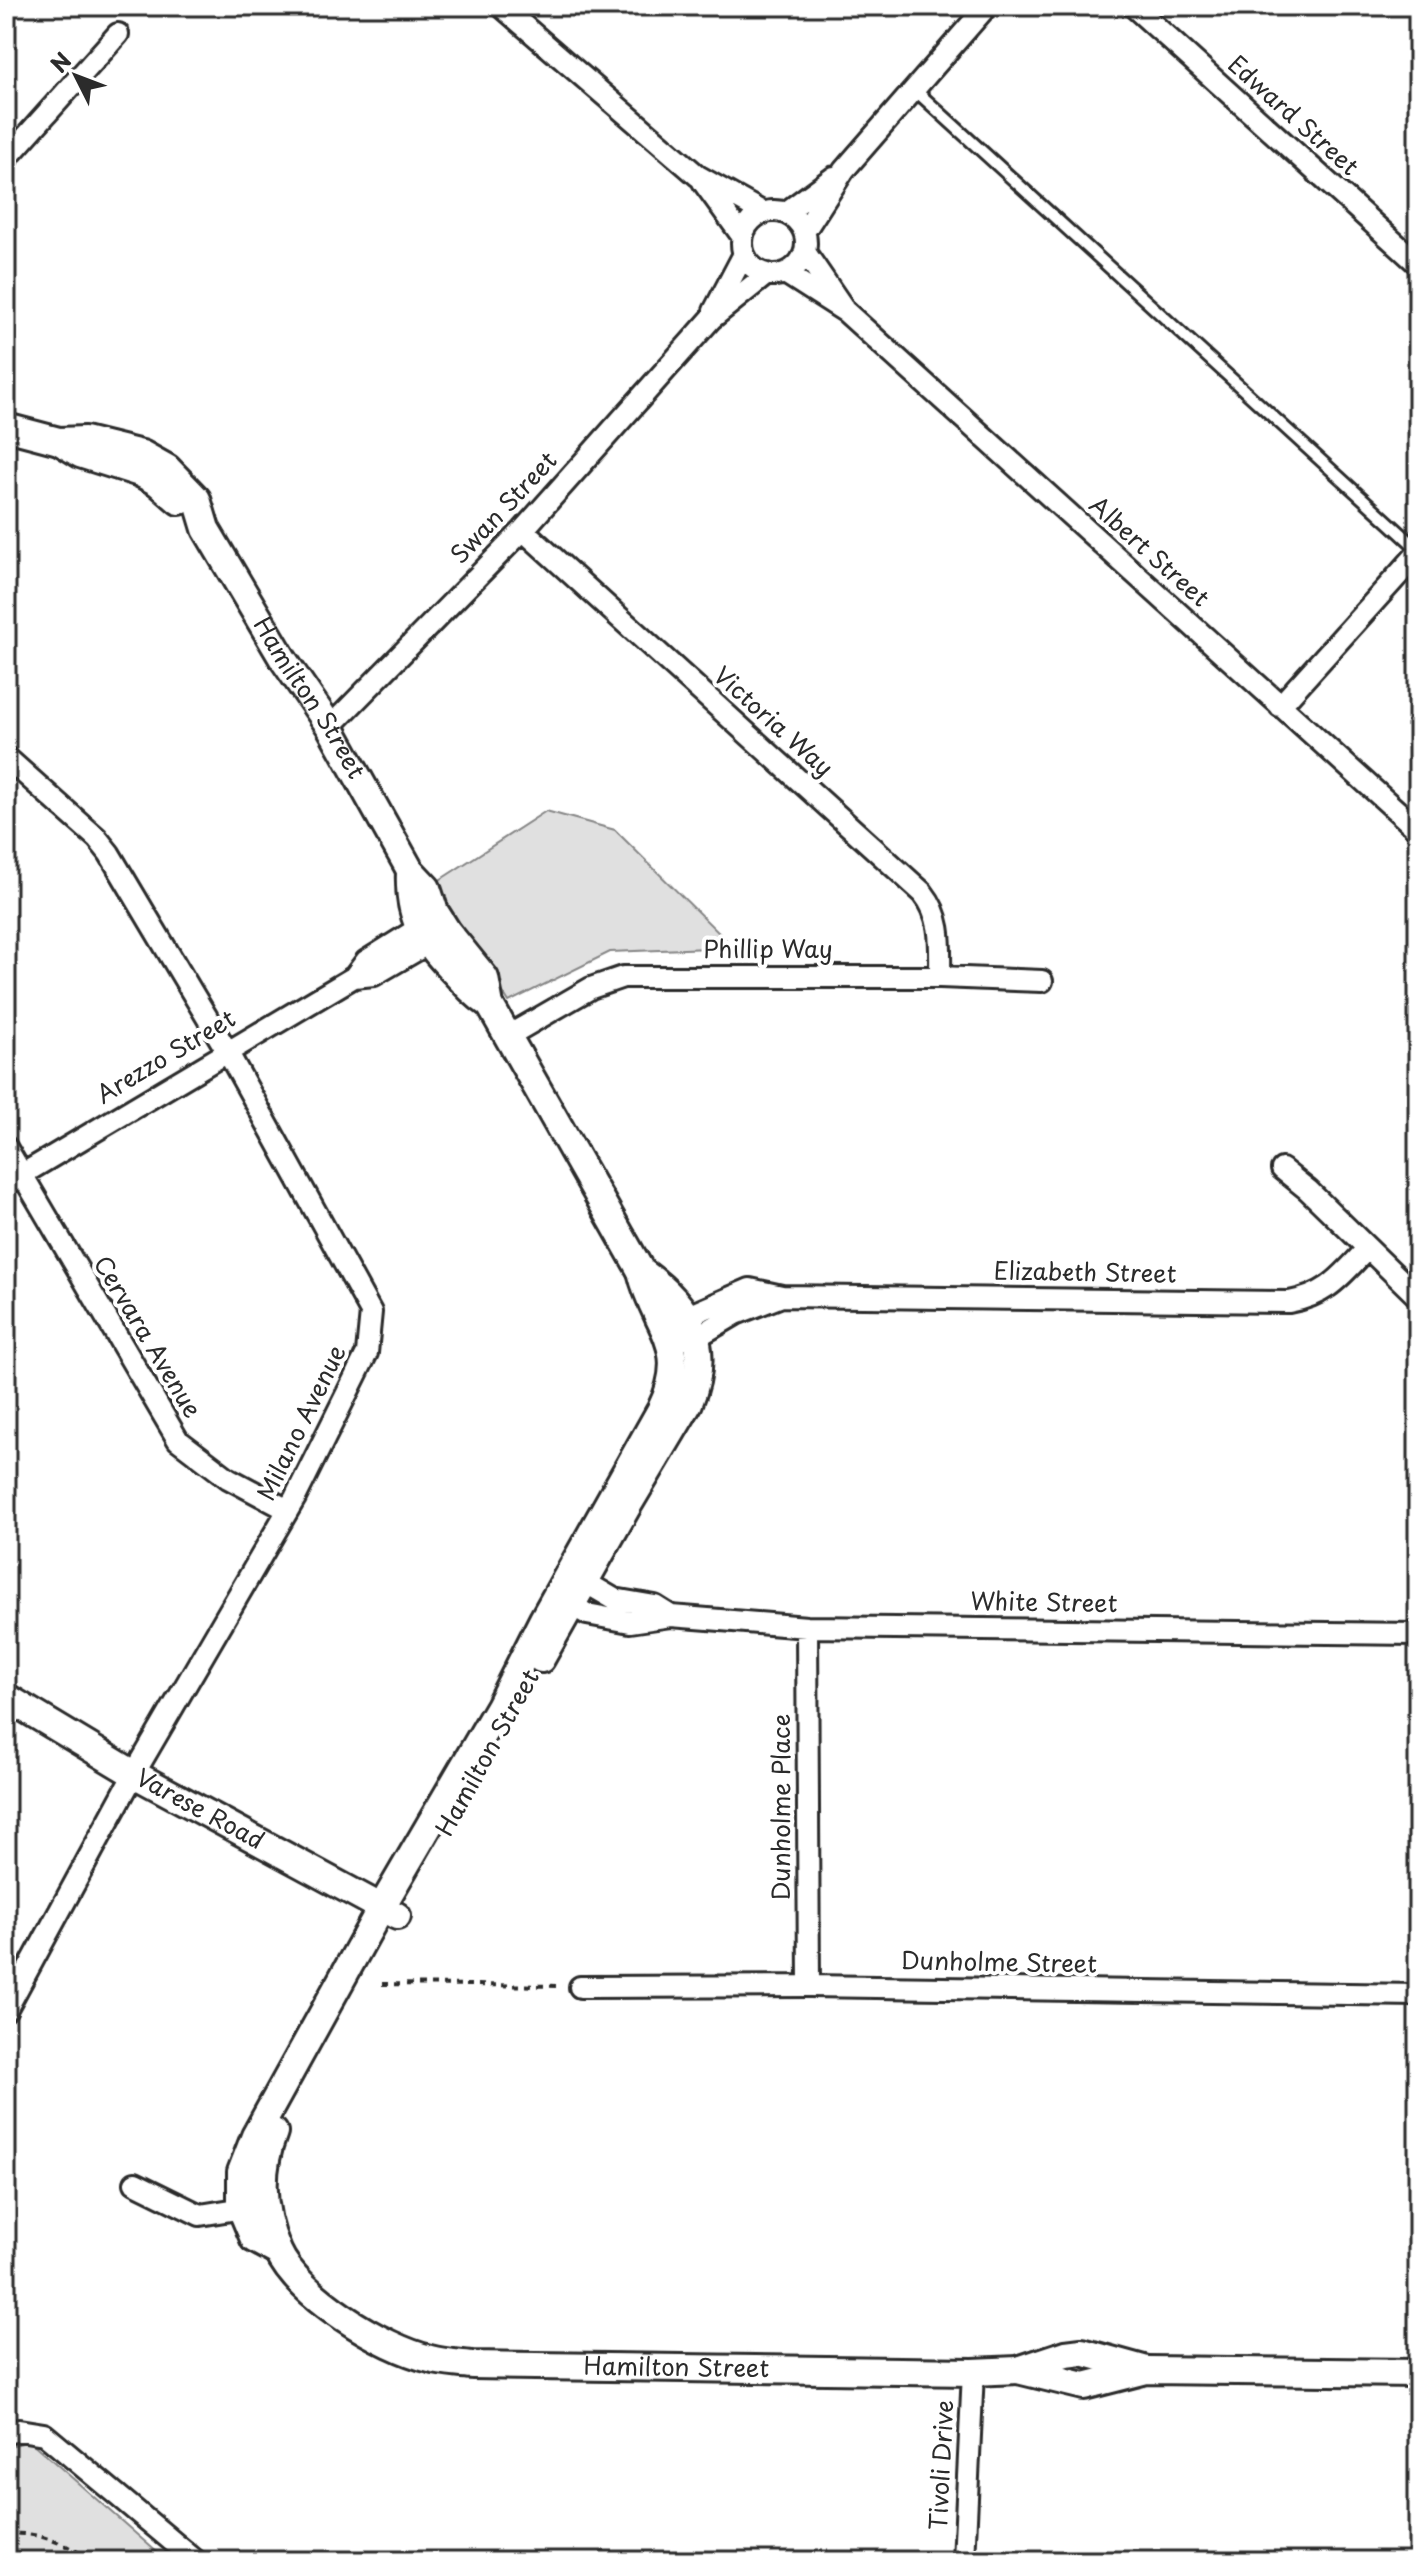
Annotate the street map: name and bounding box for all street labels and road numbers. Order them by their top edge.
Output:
street label: Edward Street [1221,46,1368,183]
street label: Swan Street [441,442,564,571]
street label: Albert Street [1082,487,1219,614]
street label: Hamilton Street [246,609,375,785]
street label: Victoria Way [706,657,842,784]
street label: Phillip Way [703,930,833,966]
street label: Arezzo Street [88,999,242,1111]
street label: Cervara Avenue [86,1248,211,1424]
street label: Elizabeth Street [993,1251,1177,1291]
street label: Milano Avenue [247,1338,353,1506]
street label: White Street [970,1582,1118,1620]
street label: Hamilton Street [426,1662,547,1842]
street label: Dunholme Place [762,1714,798,1900]
street label: Varese Road [130,1758,271,1857]
street label: Dunholme Street [901,1941,1098,1981]
street label: Hamilton Street [583,2347,770,2385]
street label: Tivoli Drive [919,2399,961,2531]

